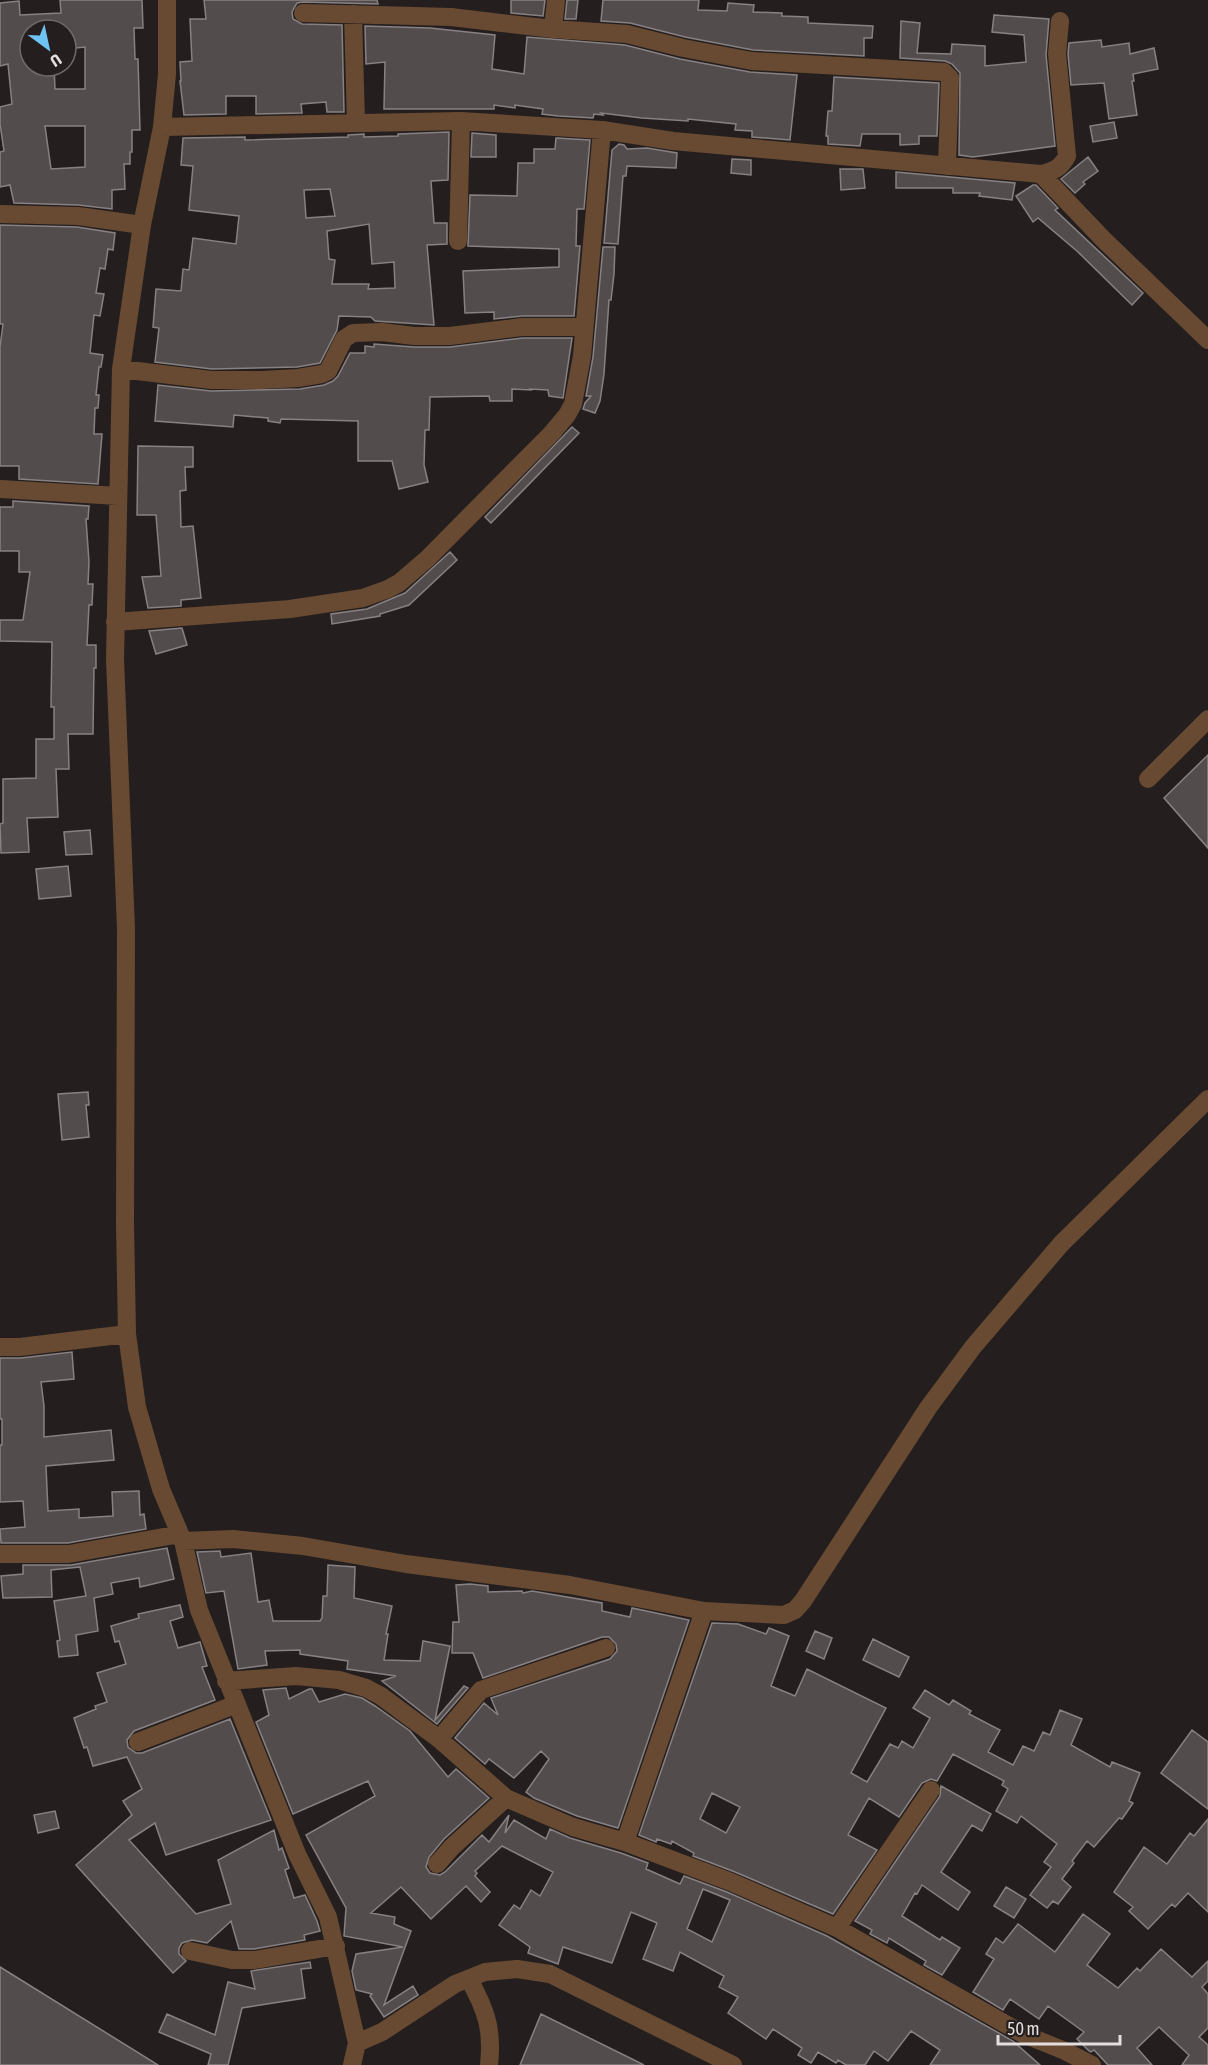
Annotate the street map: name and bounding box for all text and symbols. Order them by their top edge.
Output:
north arrow [18,18,78,78]
text: U [47,50,65,71]
scale bar [998,2008,1120,2046]
text: 50 m [1007,2018,1039,2039]

